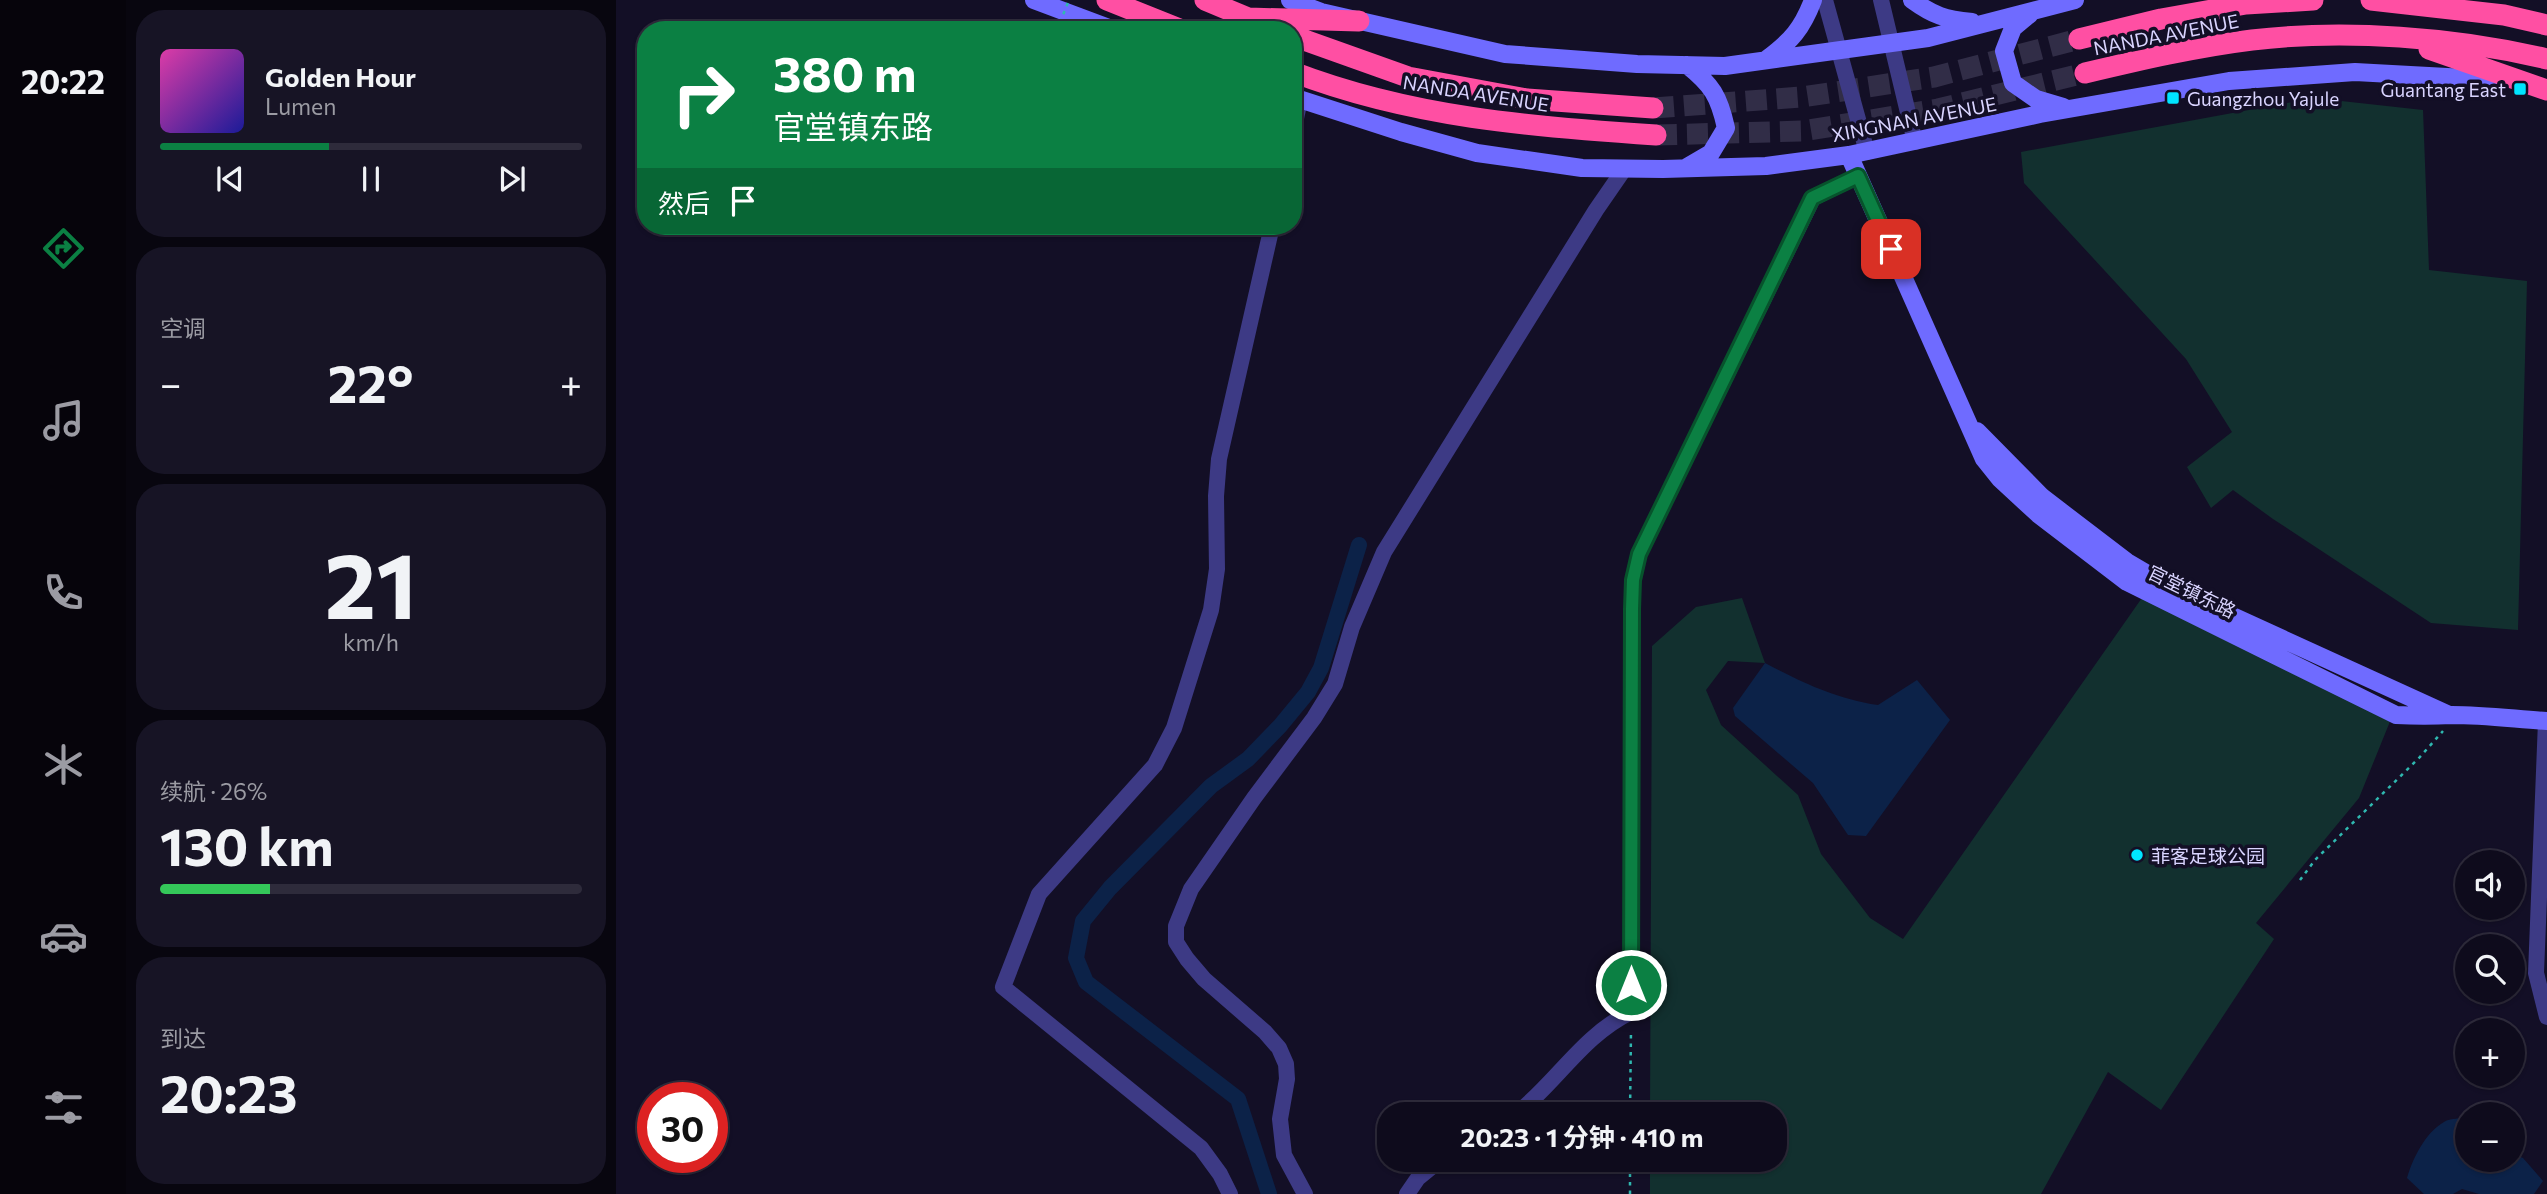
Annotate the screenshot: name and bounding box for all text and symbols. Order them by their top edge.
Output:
street label: NANDA AVENUE [2091,9,2241,59]
text: 380 m [773,42,917,102]
icon: right [658,49,749,140]
text: 20:22 [21,61,105,101]
text: Golden Hour [265,61,416,92]
street label: NANDA AVENUE [1401,70,1551,116]
place label: Guantang East [2380,78,2506,101]
marker: Guantang East [2512,81,2528,97]
place label: Guangzhou Yajule [2187,87,2339,110]
marker: Guangzhou Yajule [2165,90,2181,106]
text: Lumen [265,92,336,120]
street label: XINGNAN AVENUE [1830,92,1998,146]
text: 官堂镇东路 [773,106,933,146]
icon: previous [211,160,249,198]
icon: pause [352,160,390,198]
icon: next [493,160,531,198]
icon: arrive [724,182,762,220]
text: 然后 [658,187,710,218]
pin [1861,219,1921,279]
icon: directions [39,224,88,273]
icon: arrive [1872,230,1910,268]
text: 空调 [160,314,206,342]
text: 22° [328,350,413,414]
text: − [160,359,182,406]
text: + [560,359,582,406]
icon: music [39,396,88,445]
text: 21 [325,526,417,638]
street label: 官堂镇东路 [2144,560,2240,622]
icon: phone [39,568,88,617]
text: km/h [343,628,399,656]
icon: climate [39,740,88,789]
text: 续航 · 26% [160,777,267,805]
text: 130 km [160,813,334,877]
place label: 菲客足球公园 [2151,844,2265,867]
marker: 菲客足球公园 [2129,847,2145,863]
map controls [2455,850,2525,1172]
button: sound [2455,850,2525,920]
icon: car [39,912,88,961]
button: search [2455,934,2525,1004]
position arrow [1594,948,1668,1022]
button: + [2455,1018,2525,1088]
text: 到达 [160,1024,206,1052]
text: 20:23 [160,1060,297,1124]
speed limit sign: 30 [637,1082,728,1173]
icon: filters [39,1083,88,1132]
button: − [2455,1102,2525,1172]
text: 20:23 · 1 分钟 · 410 m [1461,1121,1703,1152]

